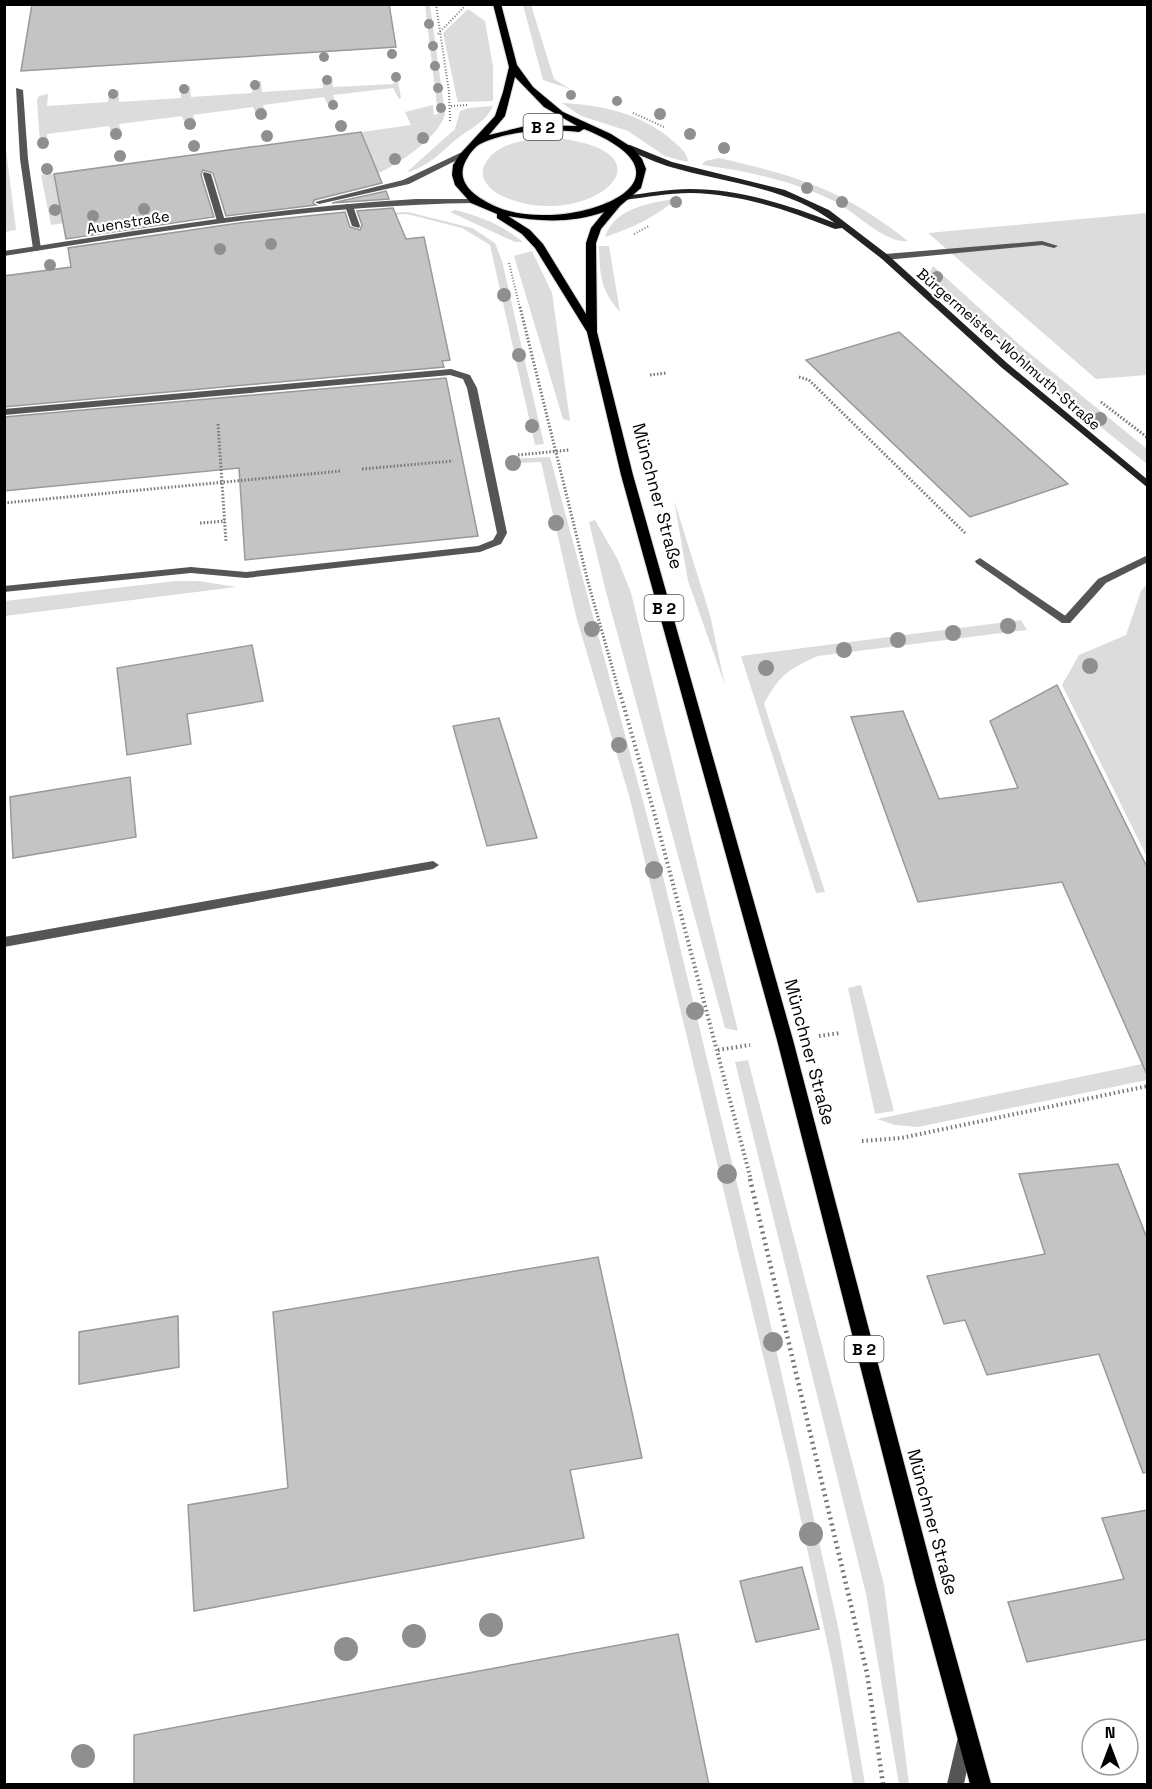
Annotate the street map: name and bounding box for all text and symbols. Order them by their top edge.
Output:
road number: B 2 [524,114,562,140]
street label: Auenstraße [85,206,171,238]
street label: Bürgermeister-Wohlmuth-Straße [913,264,1105,434]
street label: Münchner Straße [627,420,689,572]
road number: B 2 [644,595,684,621]
street label: Münchner Straße [779,976,841,1128]
road number: B 2 [844,1336,884,1362]
street label: Münchner Straße [902,1446,964,1598]
north arrow [1080,1717,1140,1777]
text: N [1105,1722,1115,1743]

